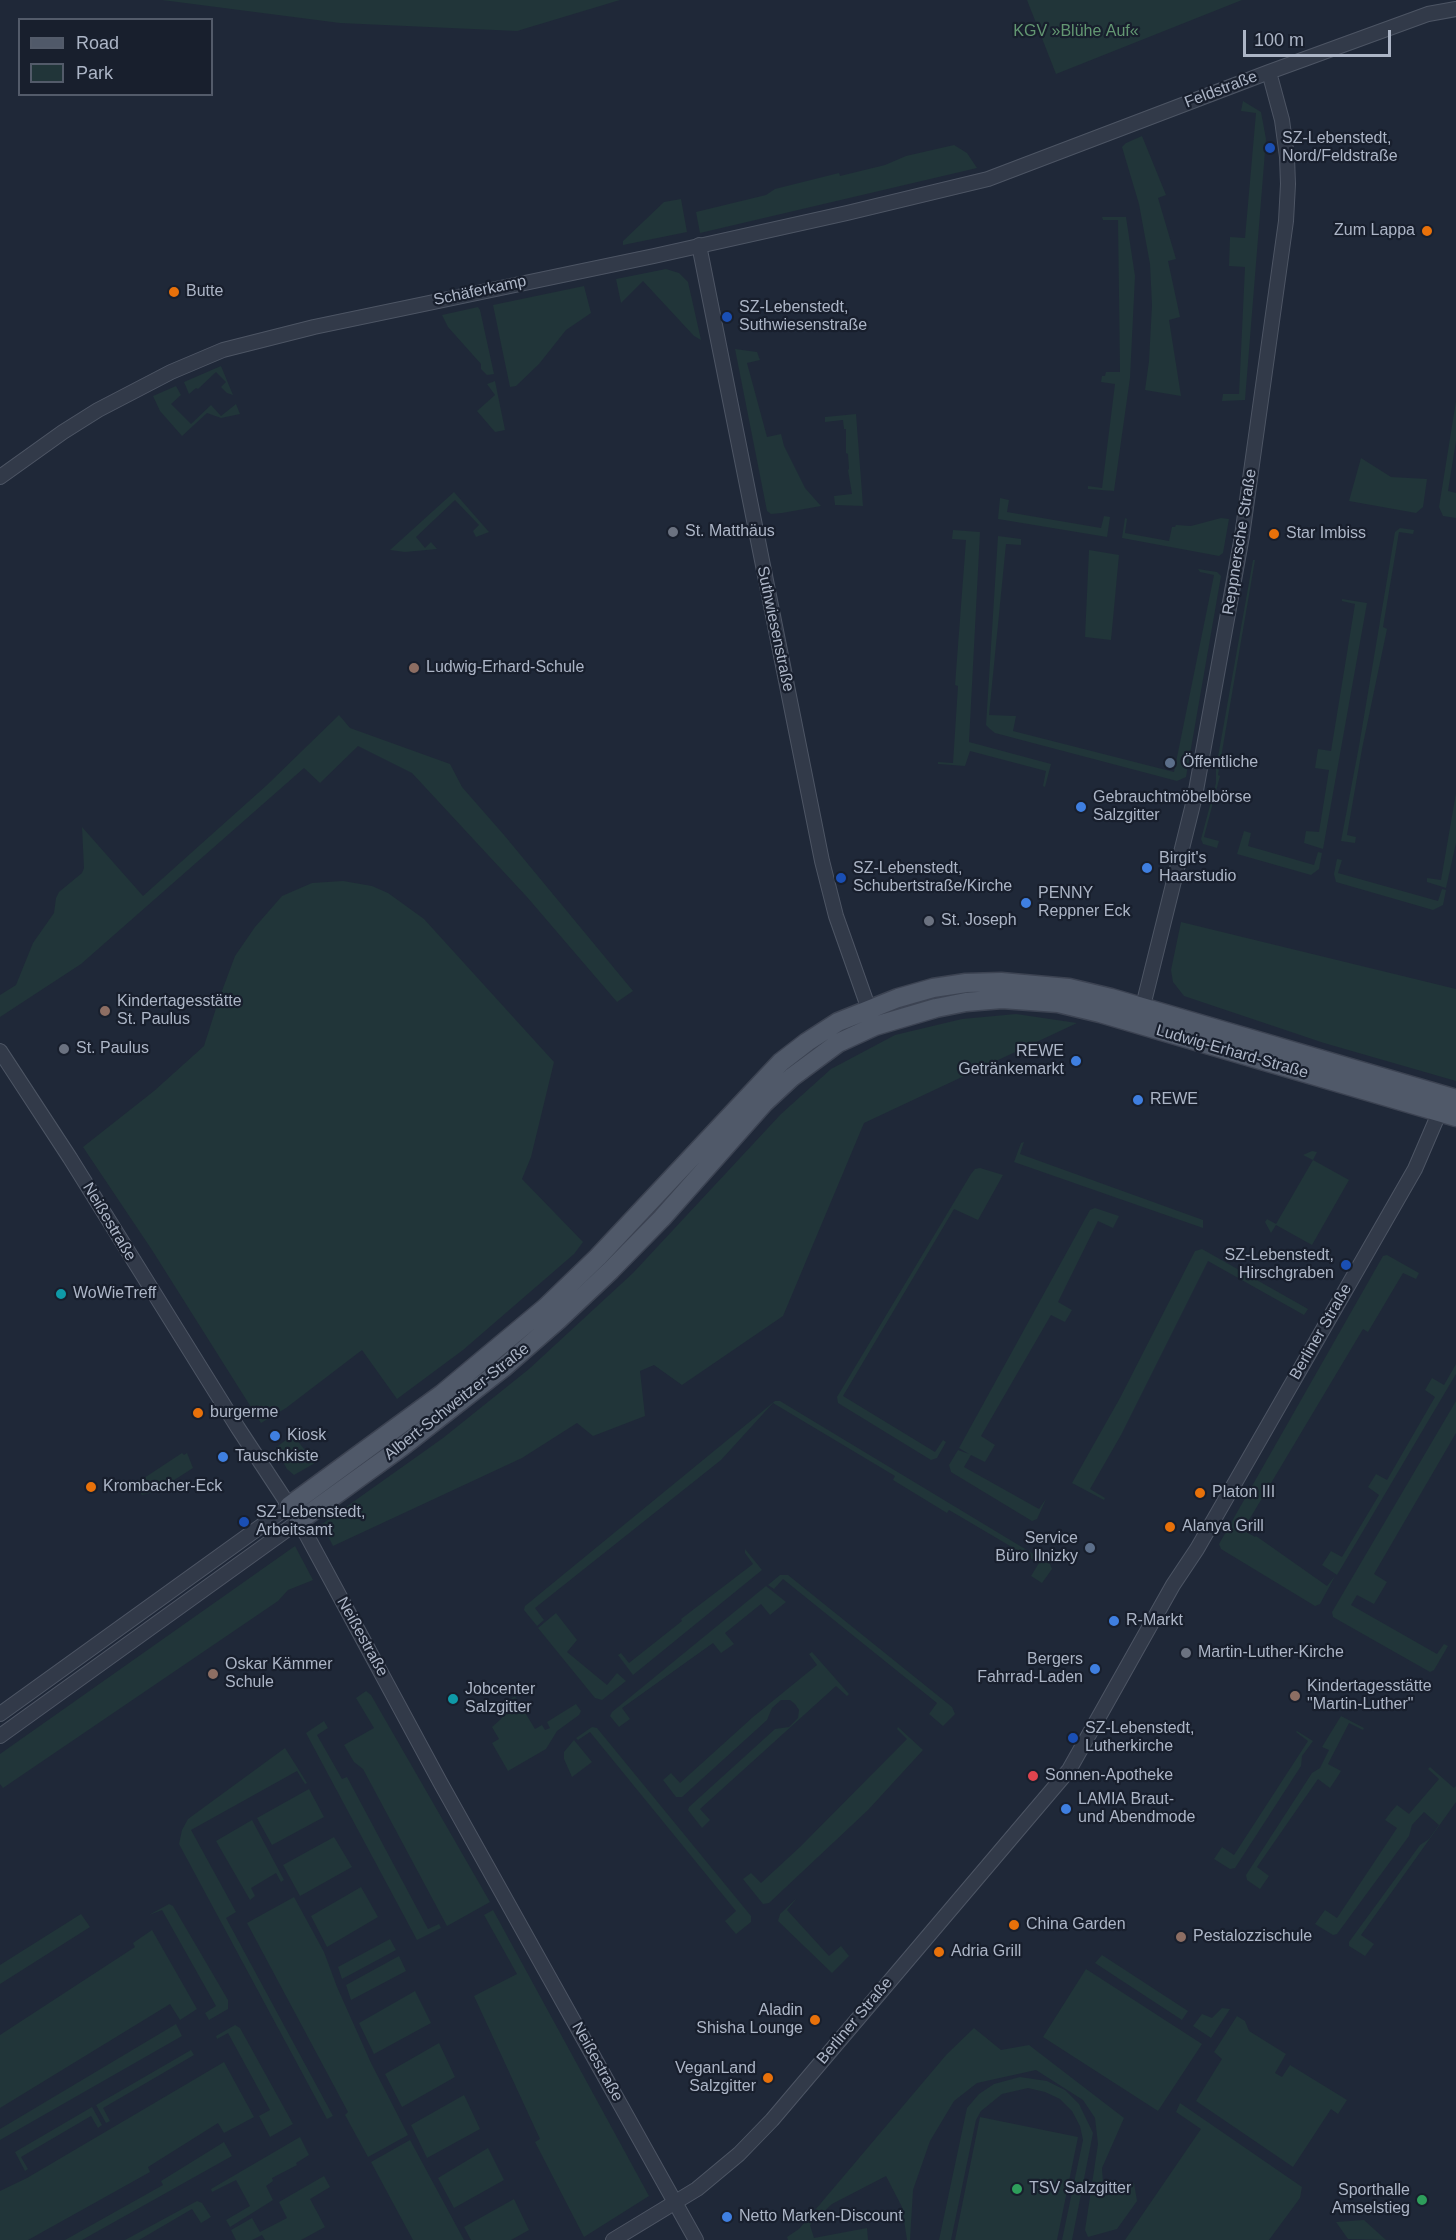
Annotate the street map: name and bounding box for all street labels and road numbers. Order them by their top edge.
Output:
street label: Feldstraße [1182,67,1260,113]
street label: Schäferkamp [432,272,528,310]
street label: Reppnersche Straße [1219,468,1261,616]
street label: Suthwiesenstraße [752,564,798,694]
street label: Ludwig-Erhard-Straße [1154,1021,1310,1083]
street label: Neißestraße [78,1179,140,1265]
street label: Berliner Straße [1286,1281,1356,1383]
street label: Albert-Schweitzer-Straße [381,1339,533,1465]
street label: Neißestraße [332,1594,392,1680]
street label: Berliner Straße [813,1974,897,2068]
street label: Neißestraße [567,2019,627,2105]

